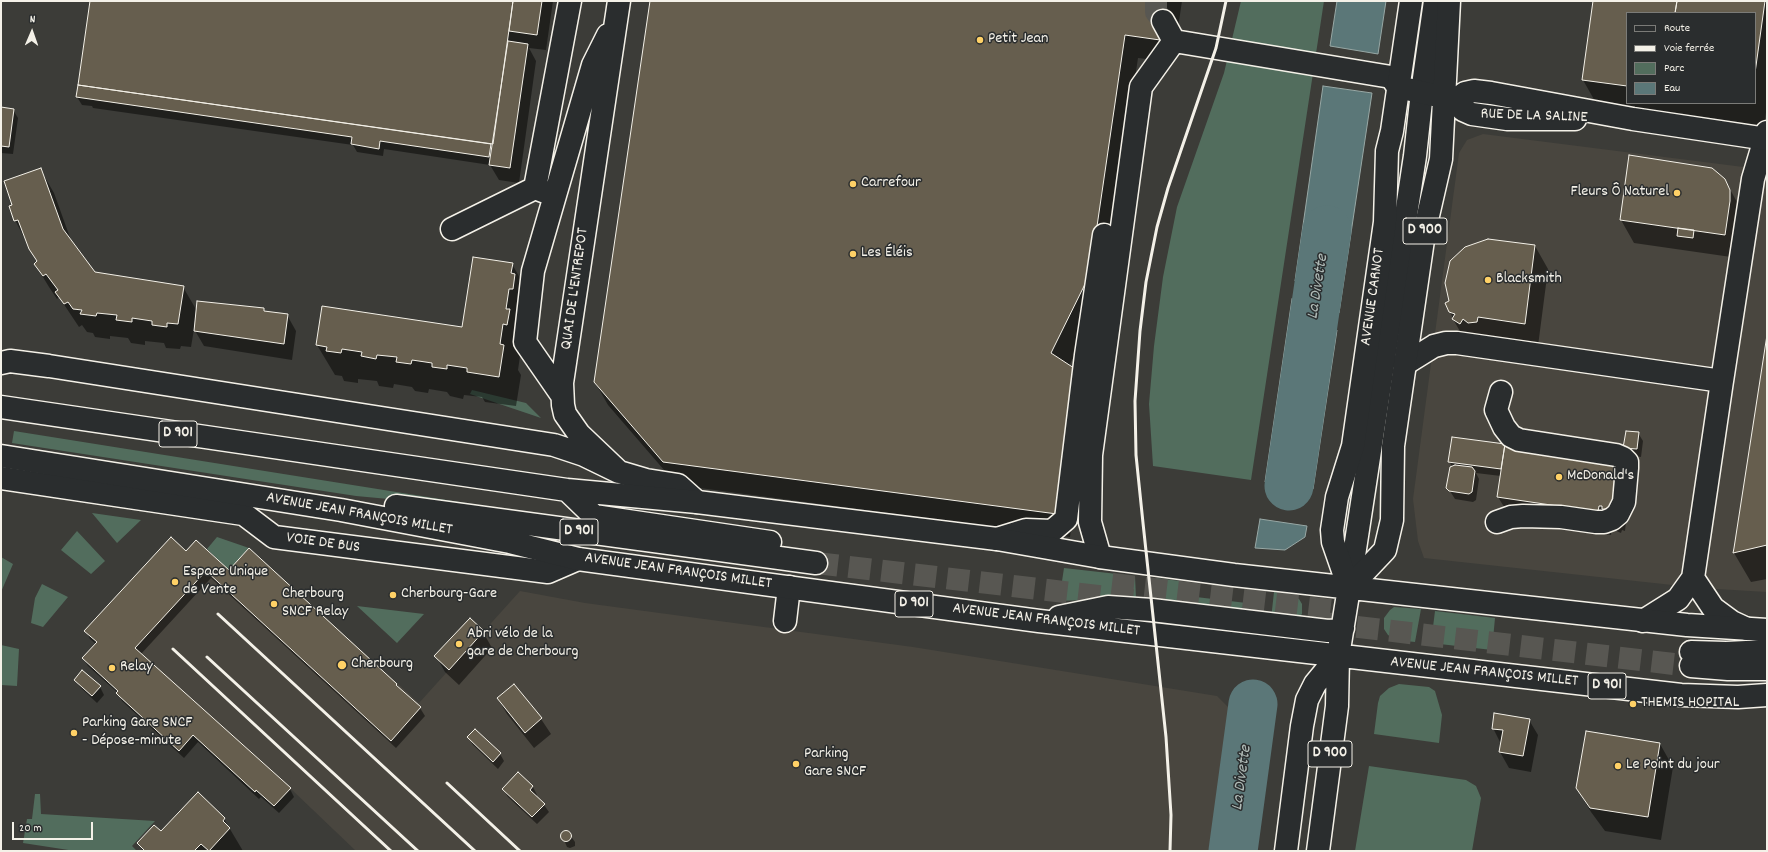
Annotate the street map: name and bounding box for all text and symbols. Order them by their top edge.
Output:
north arrow [12,12,52,52]
text: N [29,12,35,28]
legend [1626,12,1756,104]
text: Route [1664,20,1690,37]
place label: Petit Jean [988,30,1048,50]
marker: Petit Jean [975,35,985,45]
text: Voie ferrée [1664,40,1714,57]
text: Parc [1664,60,1684,77]
text: Eau [1664,80,1680,97]
street label: RUE DE LA SALINE [1480,106,1588,128]
place label: Carrefour [861,174,921,194]
marker: Carrefour [848,179,858,189]
place label: Fleurs Ô Naturel [1570,183,1669,203]
marker: Fleurs Ô Naturel [1672,188,1682,198]
road number: D 900 [1403,218,1447,244]
street label: QUAI DE L'ENTREPOT [558,227,594,351]
place label: Les Éléis [861,244,913,264]
street label: AVENUE CARNOT [1358,247,1390,347]
marker: Les Éléis [848,249,858,259]
water label: La Divette [1304,253,1334,321]
place label: Blacksmith [1496,270,1562,290]
marker: Blacksmith [1483,275,1493,285]
road number: D 901 [159,421,197,447]
place label: McDonald's [1567,467,1634,487]
marker: McDonald's [1554,472,1564,482]
street label: AVENUE JEAN FRANÇOIS MILLET [264,489,454,541]
road number: D 901 [560,519,598,545]
street label: VOIE DE BUS [285,529,361,559]
street label: AVENUE JEAN FRANÇOIS MILLET [583,549,773,595]
place label: Espace Unique de Vente [183,563,268,601]
marker: Espace Unique de Vente [170,577,180,587]
place label: Cherbourg SNCF Relay [282,585,348,623]
place label: Cherbourg-Gare [401,585,497,605]
marker: Cherbourg-Gare [388,590,398,600]
road number: D 901 [895,591,933,617]
marker: Cherbourg SNCF Relay [269,599,279,609]
street label: AVENUE JEAN FRANÇOIS MILLET [951,600,1141,642]
place label: Abri vélo de la gare de Cherbourg [467,625,578,663]
marker: Abri vélo de la gare de Cherbourg [454,639,464,649]
street label: AVENUE JEAN FRANÇOIS MILLET [1389,654,1579,692]
place label: Cherbourg [351,655,413,675]
place label: Relay [120,658,153,678]
marker: Cherbourg [336,659,348,671]
marker: Relay [107,663,117,673]
road number: D 901 [1588,673,1626,699]
place label: THEMIS HOPITAL [1641,694,1739,714]
marker: THEMIS HOPITAL [1628,699,1638,709]
place label: Parking Gare SNCF - Dépose-minute [82,714,192,752]
marker: Parking Gare SNCF - Dépose-minute [69,728,79,738]
road number: D 900 [1308,741,1352,767]
water label: La Divette [1228,744,1258,812]
place label: Parking Gare SNCF [804,745,866,783]
place label: Le Point du jour [1626,756,1720,776]
marker: Parking Gare SNCF [791,759,801,769]
marker: Le Point du jour [1613,761,1623,771]
scale bar [14,814,95,840]
text: 20 m [19,820,42,837]

